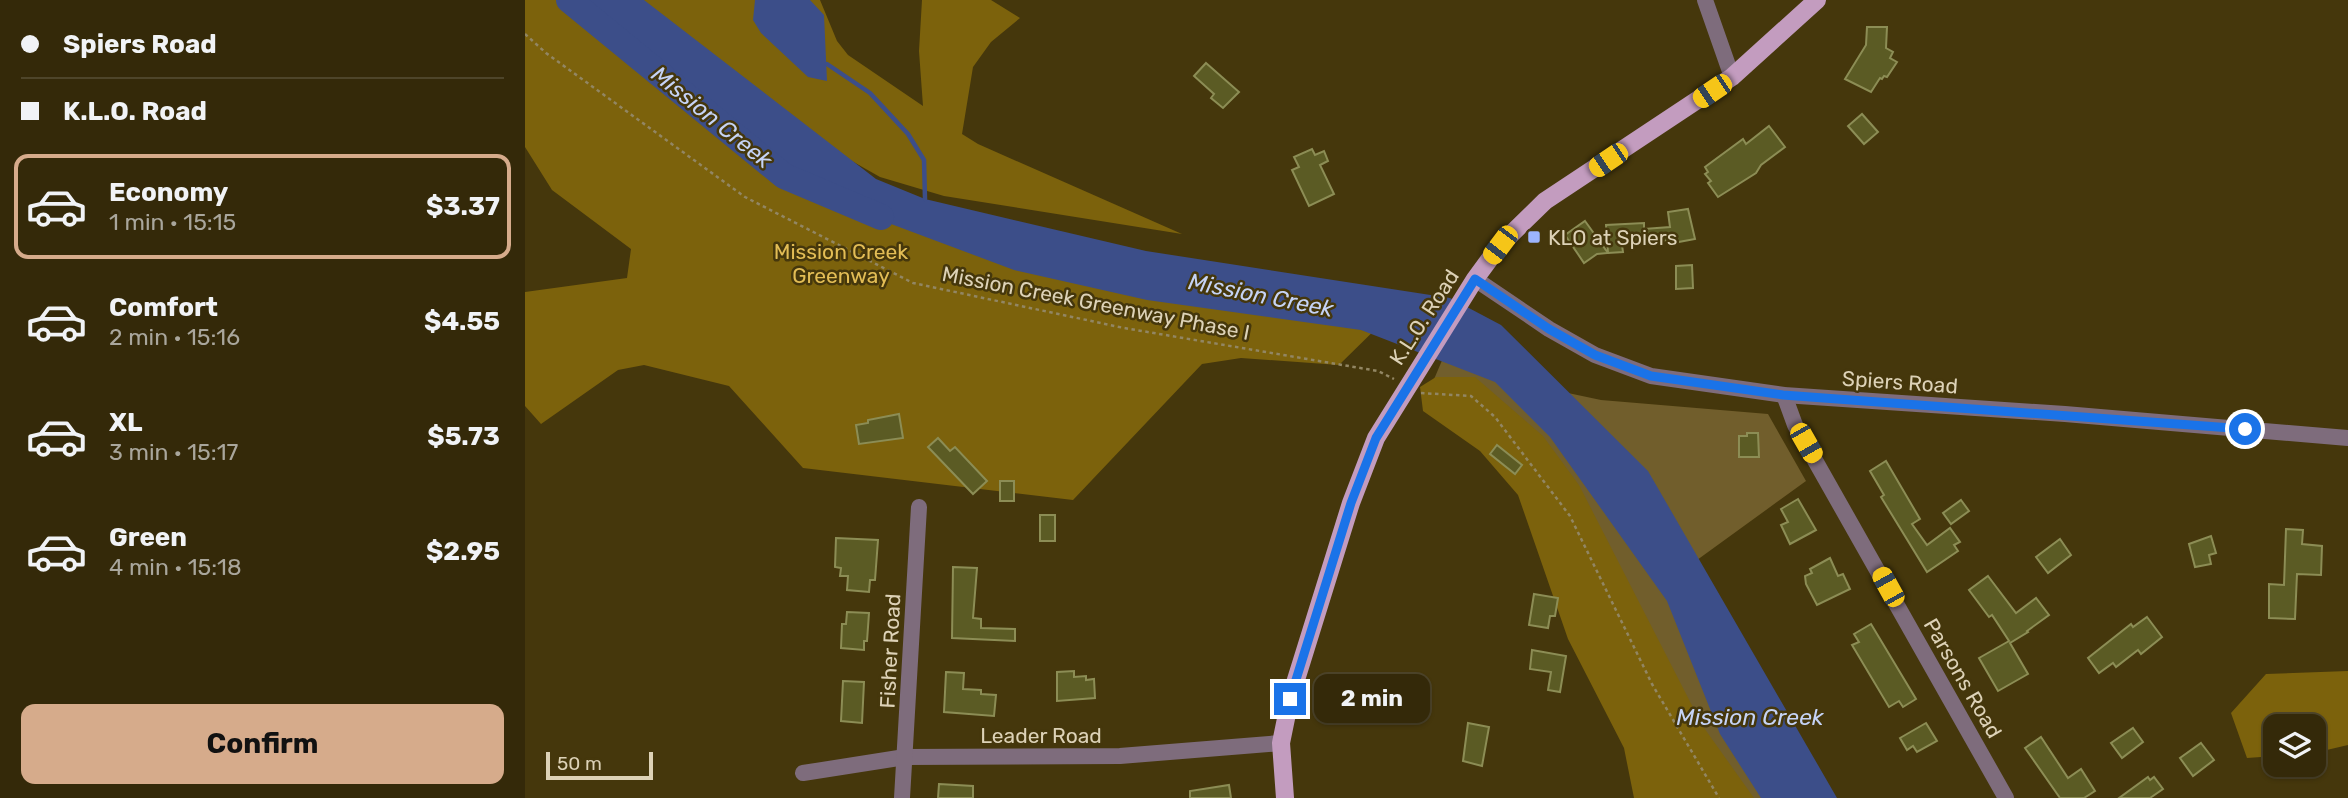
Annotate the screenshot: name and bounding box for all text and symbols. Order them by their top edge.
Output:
text: Spiers Road [63,29,217,60]
water label: Mission Creek [646,60,779,175]
car [1689,71,1736,111]
text: K.L.O. Road [63,96,207,127]
car [1585,140,1632,180]
icon: car [25,175,88,238]
text: Economy [109,177,228,208]
text: $3.37 [426,191,500,222]
text: 1 min · 15:15 [109,208,236,236]
car [1479,222,1522,268]
place label: KLO at Spiers [1548,225,1678,250]
marker: KLO at Spiers [1526,229,1542,245]
park label: Mission Creek Greenway [774,239,908,288]
street label: Mission Creek Greenway Phase I [940,261,1252,345]
street label: K.L.O. Road [1384,265,1464,369]
water label: Mission Creek [1186,267,1337,323]
icon: car [25,290,88,353]
text: Comfort [109,292,218,323]
text: $4.55 [424,306,500,337]
text: 2 min · 15:16 [109,323,240,351]
street label: Spiers Road [1841,365,1959,399]
icon: car [25,405,88,468]
text: XL [109,407,142,438]
route start [2229,413,2261,445]
car [1787,420,1826,466]
text: $5.73 [427,421,500,452]
text: 3 min · 15:17 [109,438,238,466]
icon: car [25,520,88,583]
text: Green [109,522,187,553]
text: $2.95 [426,536,500,567]
text: 4 min · 15:18 [109,553,242,581]
car [1869,564,1908,610]
street label: Fisher Road [875,593,905,709]
street label: Parsons Road [1919,614,2007,742]
callout: 2 min [1315,674,1430,724]
route end [1274,683,1306,715]
text: 2 min [1341,684,1403,712]
water label: Mission Creek [1676,703,1825,731]
button: Confirm [21,704,504,784]
map controls [2263,714,2326,777]
button: layers [2263,714,2326,777]
street label: Leader Road [980,723,1102,748]
scale bar [546,749,653,781]
text: 50 m [557,752,602,775]

